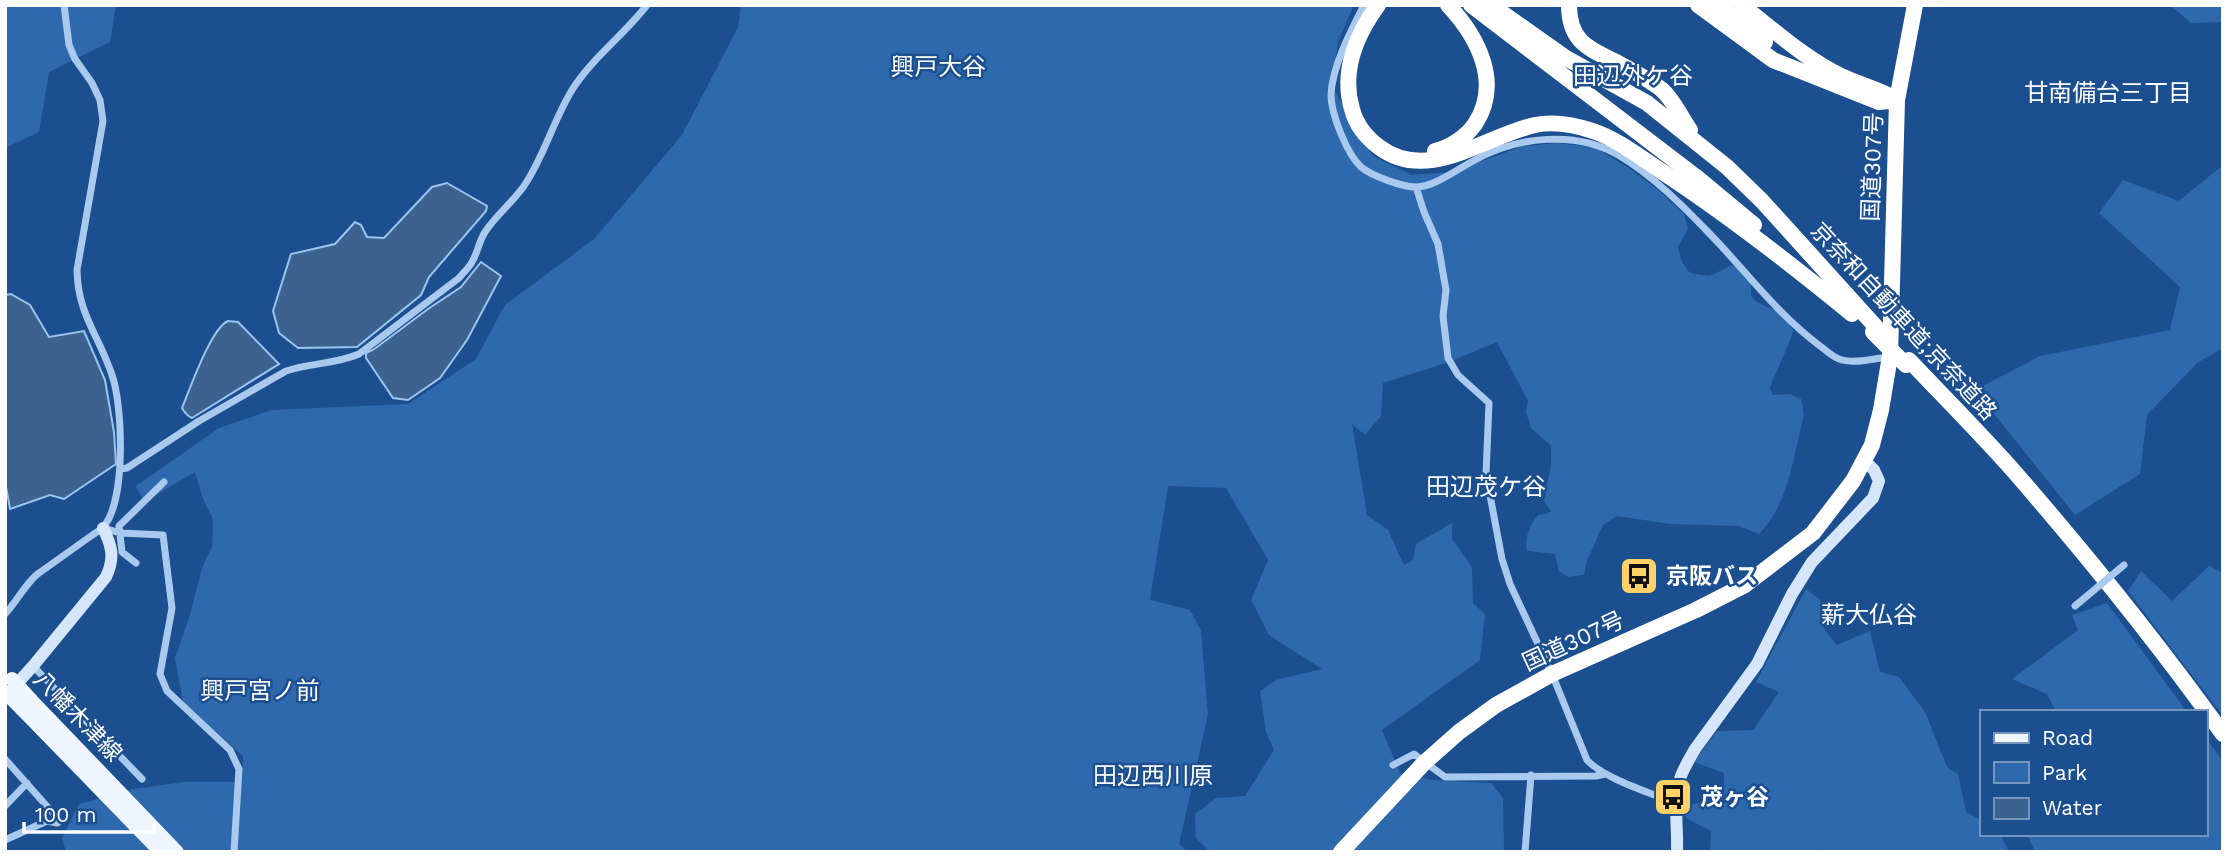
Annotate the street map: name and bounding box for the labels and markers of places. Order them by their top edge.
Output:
bus stop icon: 京阪バス [1618,555,1660,597]
place label: 京阪バス [1666,563,1758,590]
bus stop icon: 茂ヶ谷 [1652,776,1694,818]
place label: 茂ヶ谷 [1700,784,1769,811]

